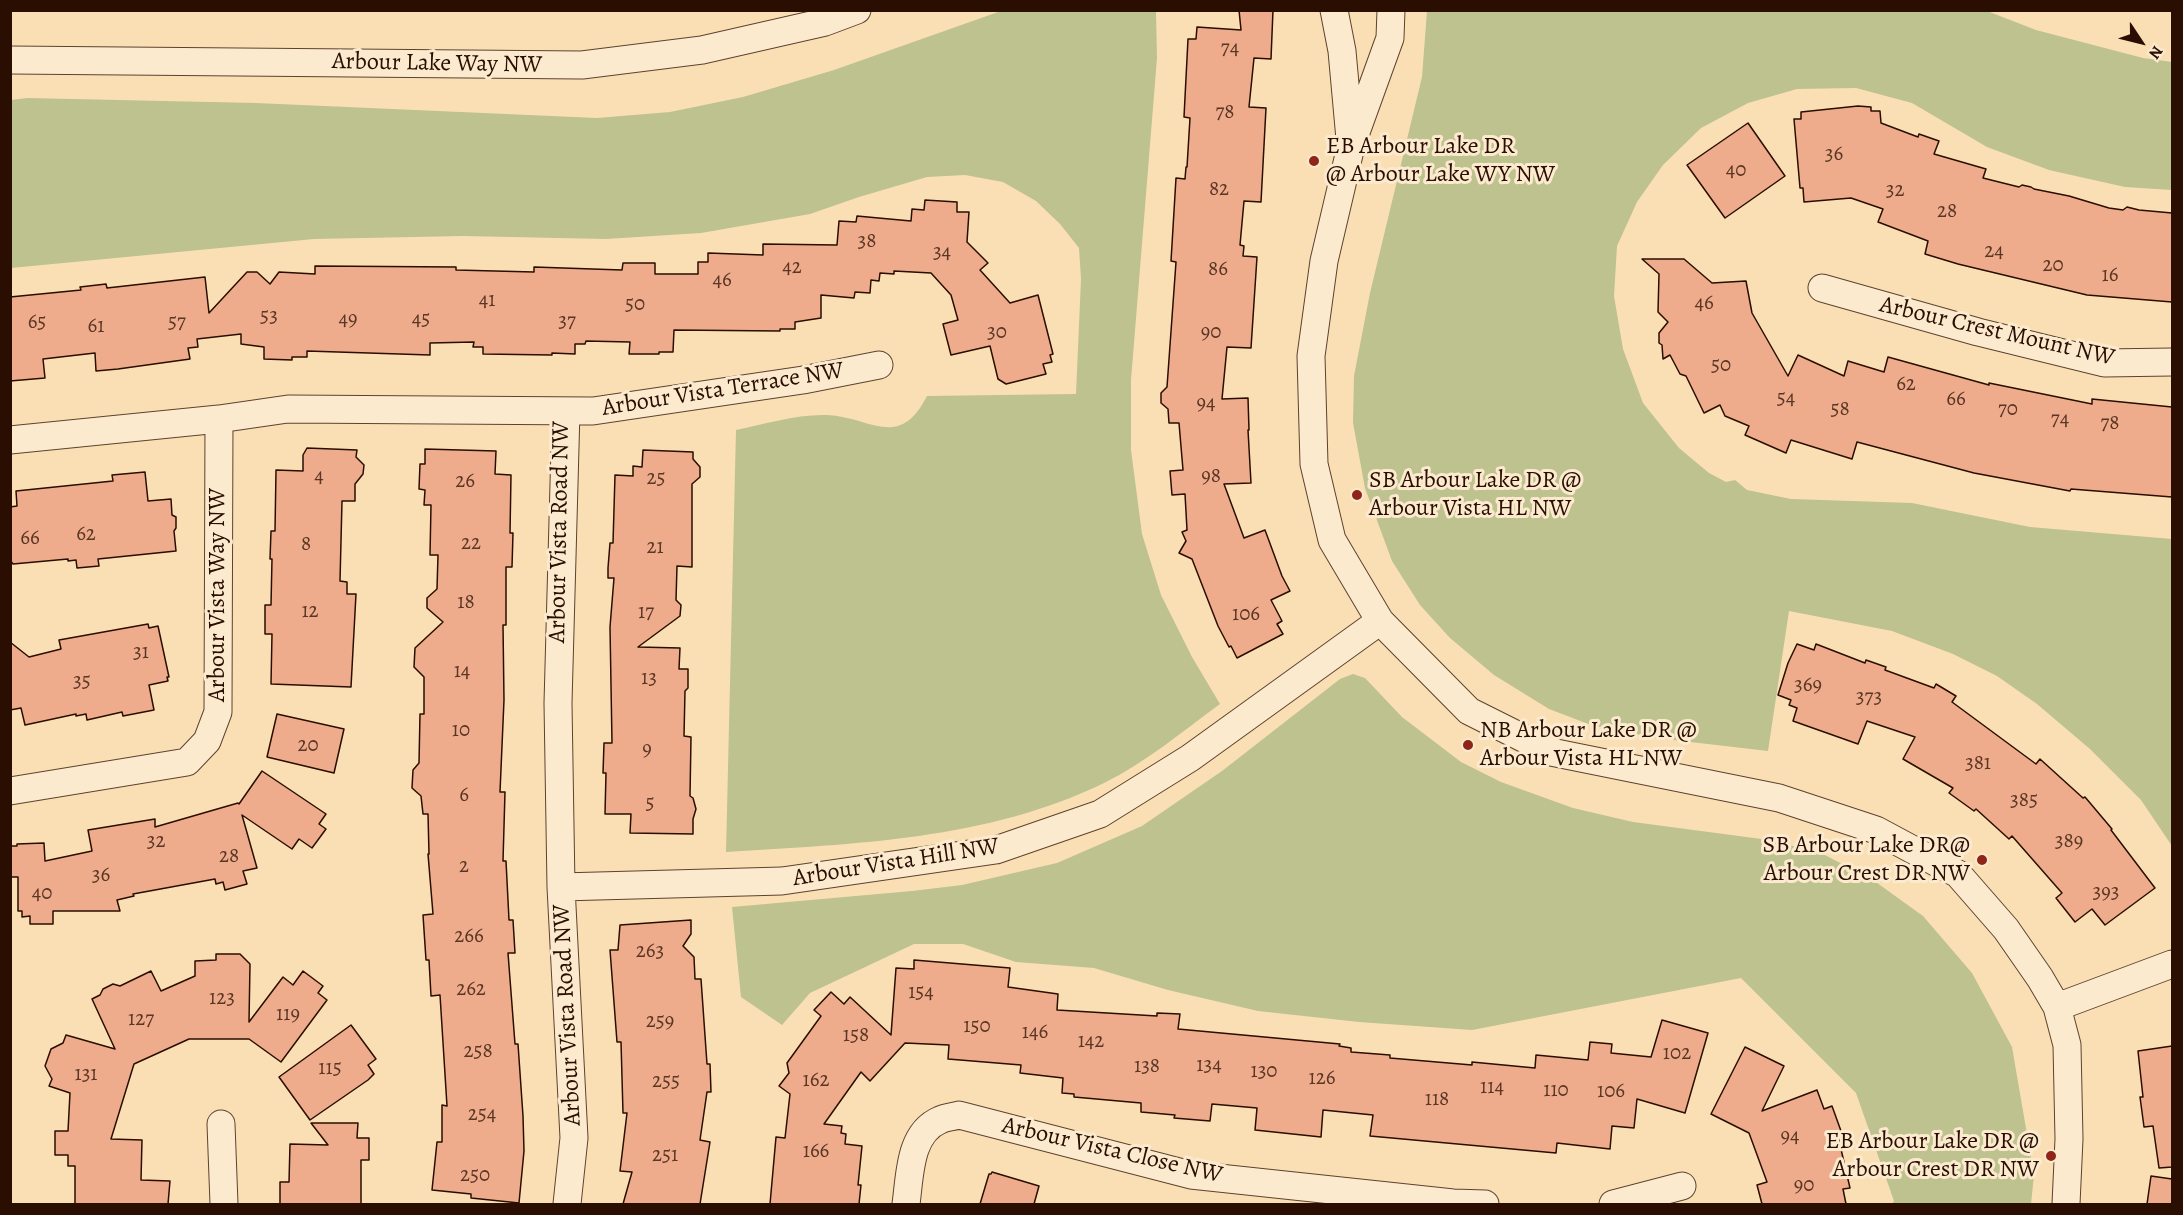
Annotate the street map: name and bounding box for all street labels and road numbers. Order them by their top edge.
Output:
street label: Arbour Lake Way NW [332,48,542,80]
street label: Arbour Crest Mount NW [1877,291,2117,373]
street label: Arbour Vista Terrace NW [600,357,846,423]
street label: Arbour Vista Road NW [544,421,576,643]
street label: Arbour Vista Way NW [204,488,232,702]
street label: Arbour Vista Hill NW [791,832,1001,894]
street label: Arbour Vista Road NW [548,903,588,1127]
street label: Arbour Vista Close NW [999,1112,1225,1190]

